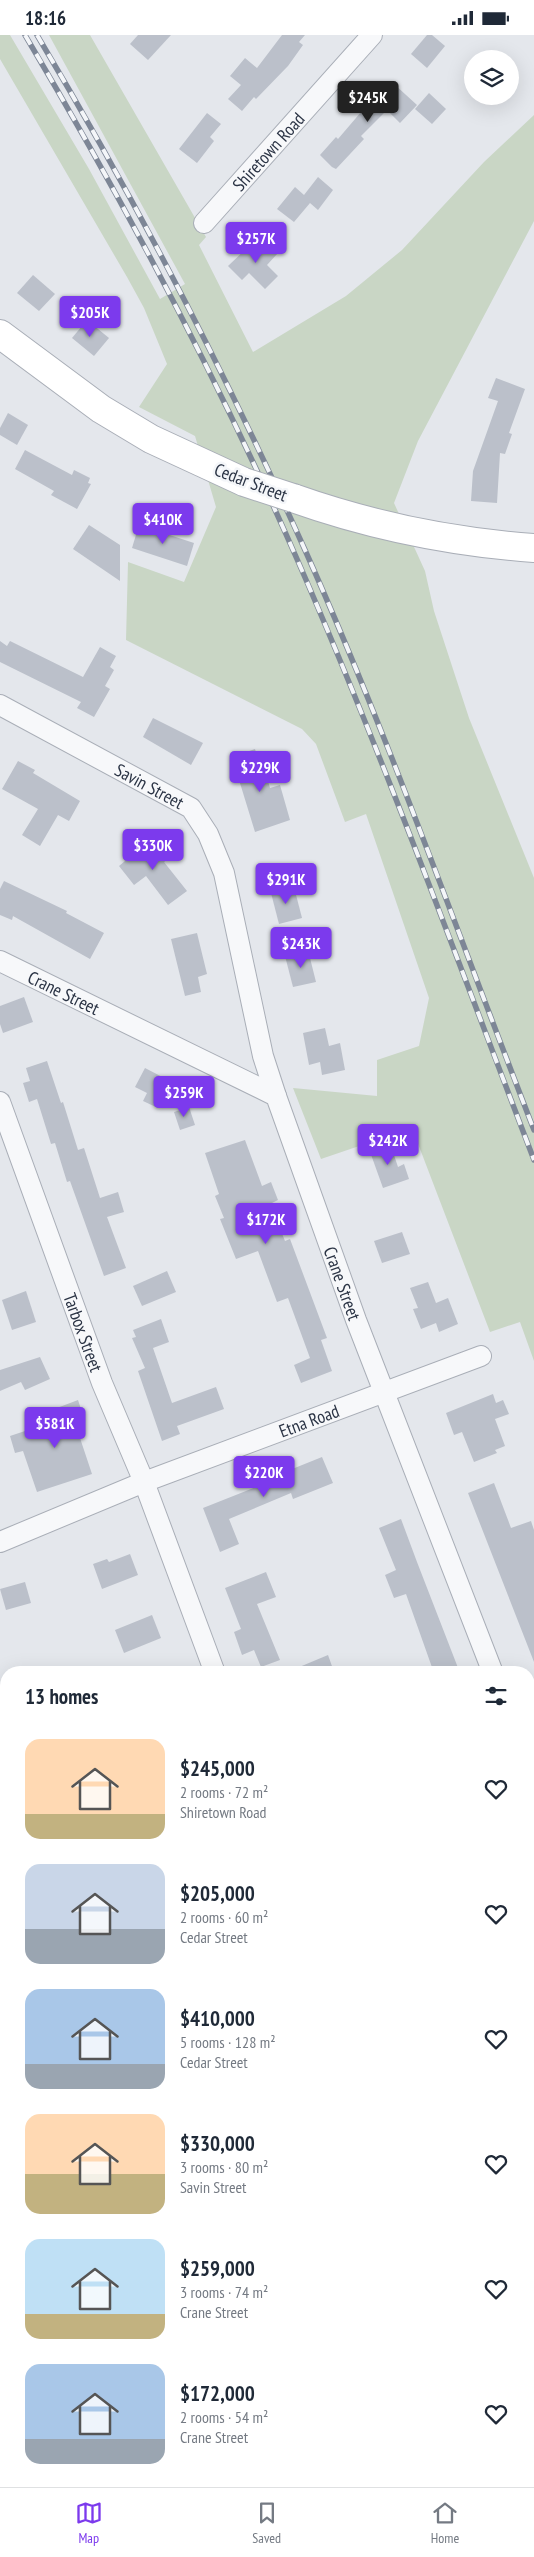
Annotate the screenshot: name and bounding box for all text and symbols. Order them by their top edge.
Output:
text: 18:16 [25,6,66,30]
map controls [464,50,519,105]
button: layers [464,50,519,105]
pin: $245K [333,81,403,123]
text: $245K [349,87,387,107]
street label: Shiretown Road [227,107,309,195]
pin: $257K [221,221,291,264]
text: $257K [237,228,275,248]
pin: $205K [55,295,125,338]
text: $205K [71,302,109,322]
street label: Cedar Street [211,458,291,506]
pin: $410K [128,503,198,545]
text: $410K [144,509,182,529]
pin: $229K [225,751,295,793]
text: $229K [241,757,279,777]
street label: Savin Street [111,758,188,814]
pin: $330K [118,829,188,871]
text: $330K [134,835,172,855]
pin: $291K [251,863,321,905]
text: $291K [267,869,305,889]
pin: $243K [266,927,336,969]
text: $243K [282,933,320,953]
street label: Crane Street [24,965,103,1019]
pin: $259K [149,1075,219,1118]
text: $259K [165,1082,203,1102]
pin: $242K [353,1123,423,1166]
text: $242K [369,1130,407,1150]
pin: $172K [231,1203,301,1245]
text: $172K [247,1209,285,1229]
street label: Crane Street [319,1243,367,1323]
street label: Tarbox Street [59,1290,108,1375]
street label: Etna Road [276,1399,342,1442]
pin: $581K [20,1407,90,1449]
text: $581K [36,1413,74,1433]
pin: $220K [229,1455,299,1498]
text: $220K [245,1462,283,1482]
icon: filters [482,1682,510,1710]
text: 13 homes [25,1683,98,1710]
text: $245,000 [180,1755,255,1782]
icon: home [65,1759,125,1819]
icon: heart [482,1775,510,1803]
text: 2 rooms · 72 m² [180,1782,268,1802]
text: Shiretown Road [180,1802,267,1822]
text: $205,000 [180,1880,255,1907]
icon: home [65,1884,125,1944]
icon: heart [482,1900,510,1928]
text: 2 rooms · 60 m² [180,1907,268,1927]
text: Cedar Street [180,1927,248,1947]
text: $410,000 [180,2005,255,2032]
icon: home [65,2009,125,2069]
icon: heart [482,2025,510,2053]
text: 5 rooms · 128 m² [180,2032,276,2052]
text: Cedar Street [180,2052,248,2072]
text: $330,000 [180,2130,255,2157]
icon: home [65,2134,125,2194]
icon: heart [482,2150,510,2178]
text: 3 rooms · 80 m² [180,2157,268,2177]
text: Savin Street [180,2177,246,2197]
text: $259,000 [180,2255,255,2282]
icon: home [65,2259,125,2319]
icon: heart [482,2275,510,2303]
text: 3 rooms · 74 m² [180,2282,268,2302]
text: Crane Street [180,2302,248,2322]
text: $172,000 [180,2380,255,2407]
icon: home [65,2384,125,2444]
icon: heart [482,2400,510,2428]
text: 2 rooms · 54 m² [180,2407,268,2427]
text: Crane Street [180,2427,248,2447]
tab: Map [75,2499,103,2547]
tab: Saved [252,2499,281,2547]
tab: Home [431,2499,459,2547]

